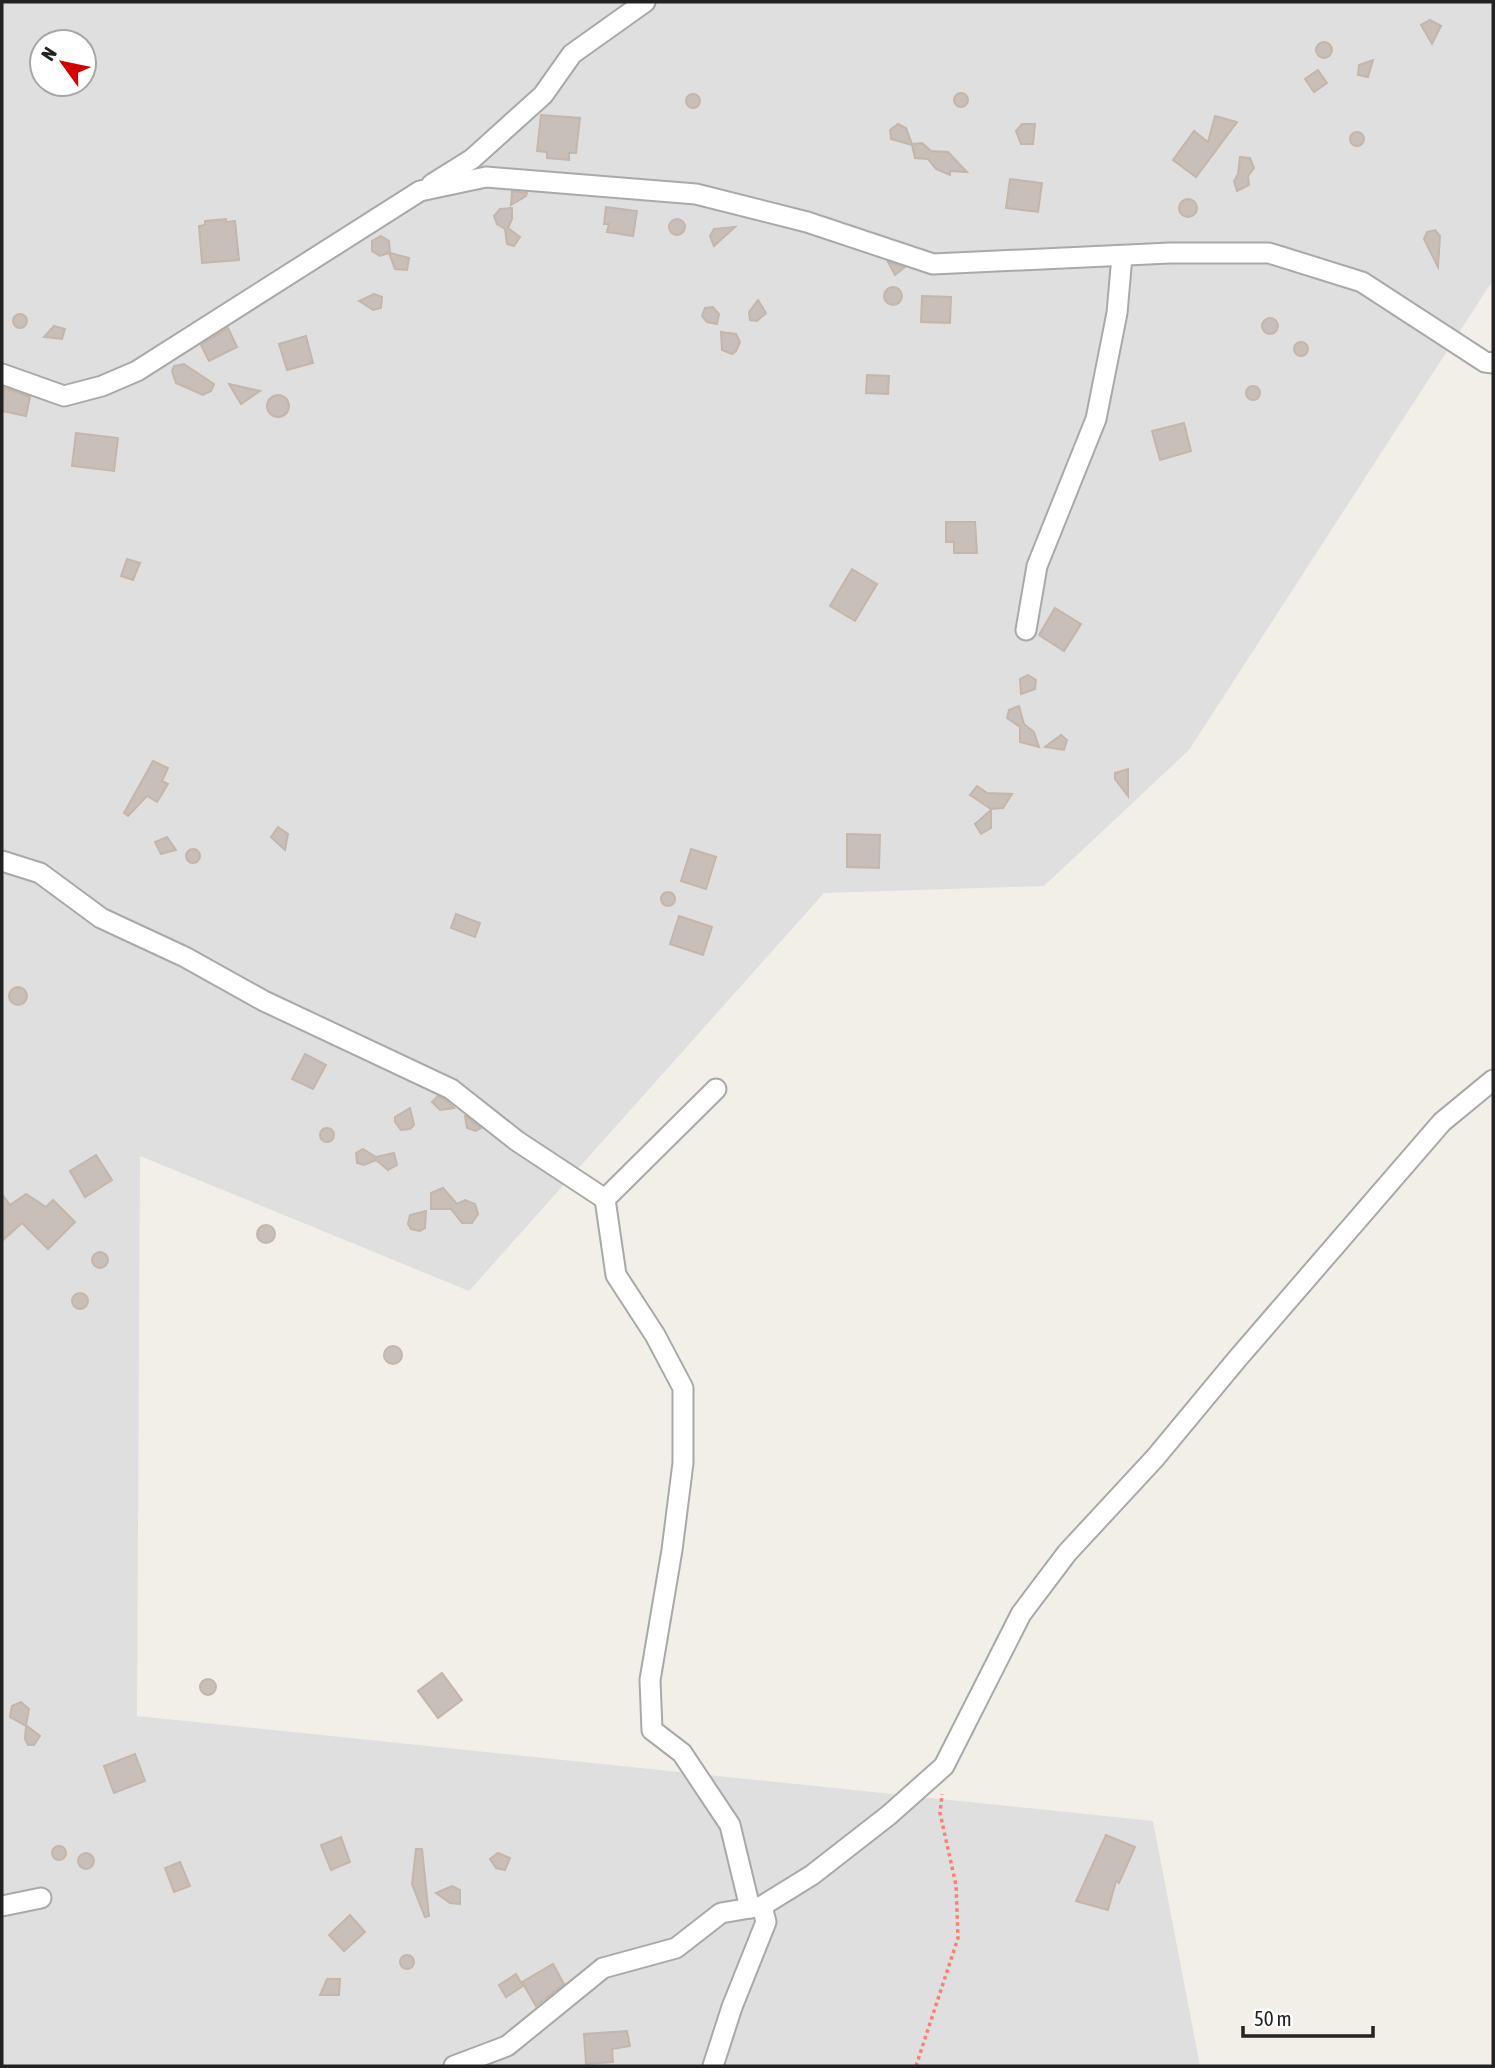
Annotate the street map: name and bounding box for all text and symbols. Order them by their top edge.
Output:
north arrow [28,28,98,98]
text: N [36,43,61,64]
scale bar [1243,1994,1372,2038]
text: 50 m [1254,2006,1292,2030]

